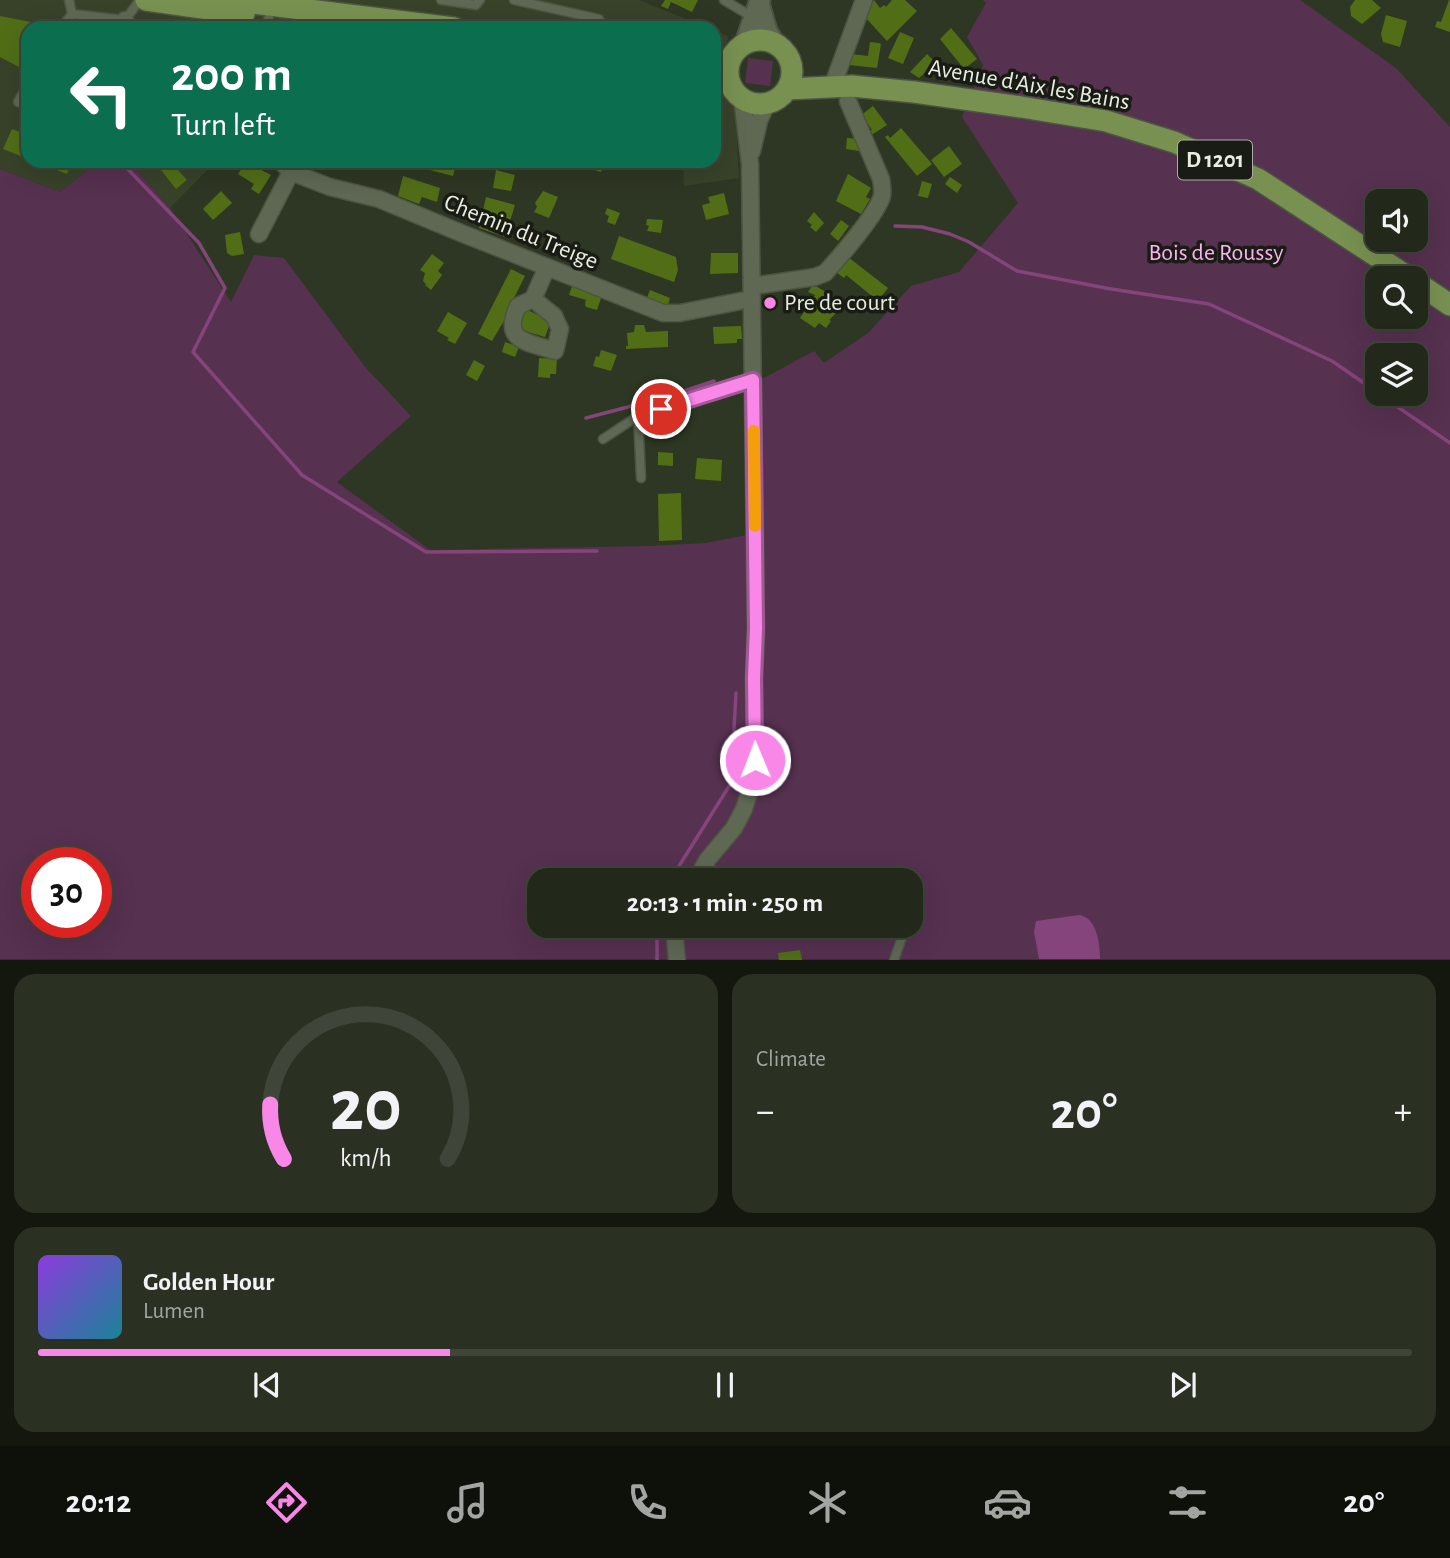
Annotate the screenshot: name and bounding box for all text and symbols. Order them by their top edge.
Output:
icon: left [56,49,147,140]
text: 200 m [171,51,292,100]
street label: Avenue d'Aix les Bains [927,55,1131,115]
text: Turn left [171,109,275,141]
road number: D 1201 [1178,140,1252,180]
map controls [1365,189,1428,406]
button: sound [1365,189,1428,252]
street label: Chemin du Treige [441,190,601,274]
park label: Bois de Roussy [1148,241,1284,265]
button: search [1365,266,1428,329]
place label: Pre de court [784,291,895,315]
marker: Pre de court [762,295,778,311]
button: layers [1365,343,1428,406]
pin [631,379,691,439]
icon: arrive [642,390,680,428]
position arrow [718,723,792,797]
speed limit sign: 30 [21,847,112,938]
text: 20:13 · 1 min · 250 m [627,890,823,916]
text: Climate [756,1048,826,1071]
text: 20 [330,1072,402,1145]
text: 20° [1051,1086,1117,1138]
text: − [756,1093,774,1131]
text: + [1394,1093,1412,1131]
text: km/h [340,1146,392,1171]
text: Golden Hour [143,1269,274,1295]
text: Lumen [143,1300,205,1323]
icon: previous [248,1366,286,1404]
icon: pause [706,1366,744,1404]
icon: next [1164,1366,1202,1404]
icon: directions [262,1478,311,1527]
icon: music [443,1478,492,1527]
icon: phone [623,1478,672,1527]
icon: climate [803,1478,852,1527]
icon: car [983,1478,1032,1527]
icon: filters [1163,1478,1212,1527]
text: 20:12 [66,1486,131,1518]
text: 20° [1343,1486,1384,1518]

